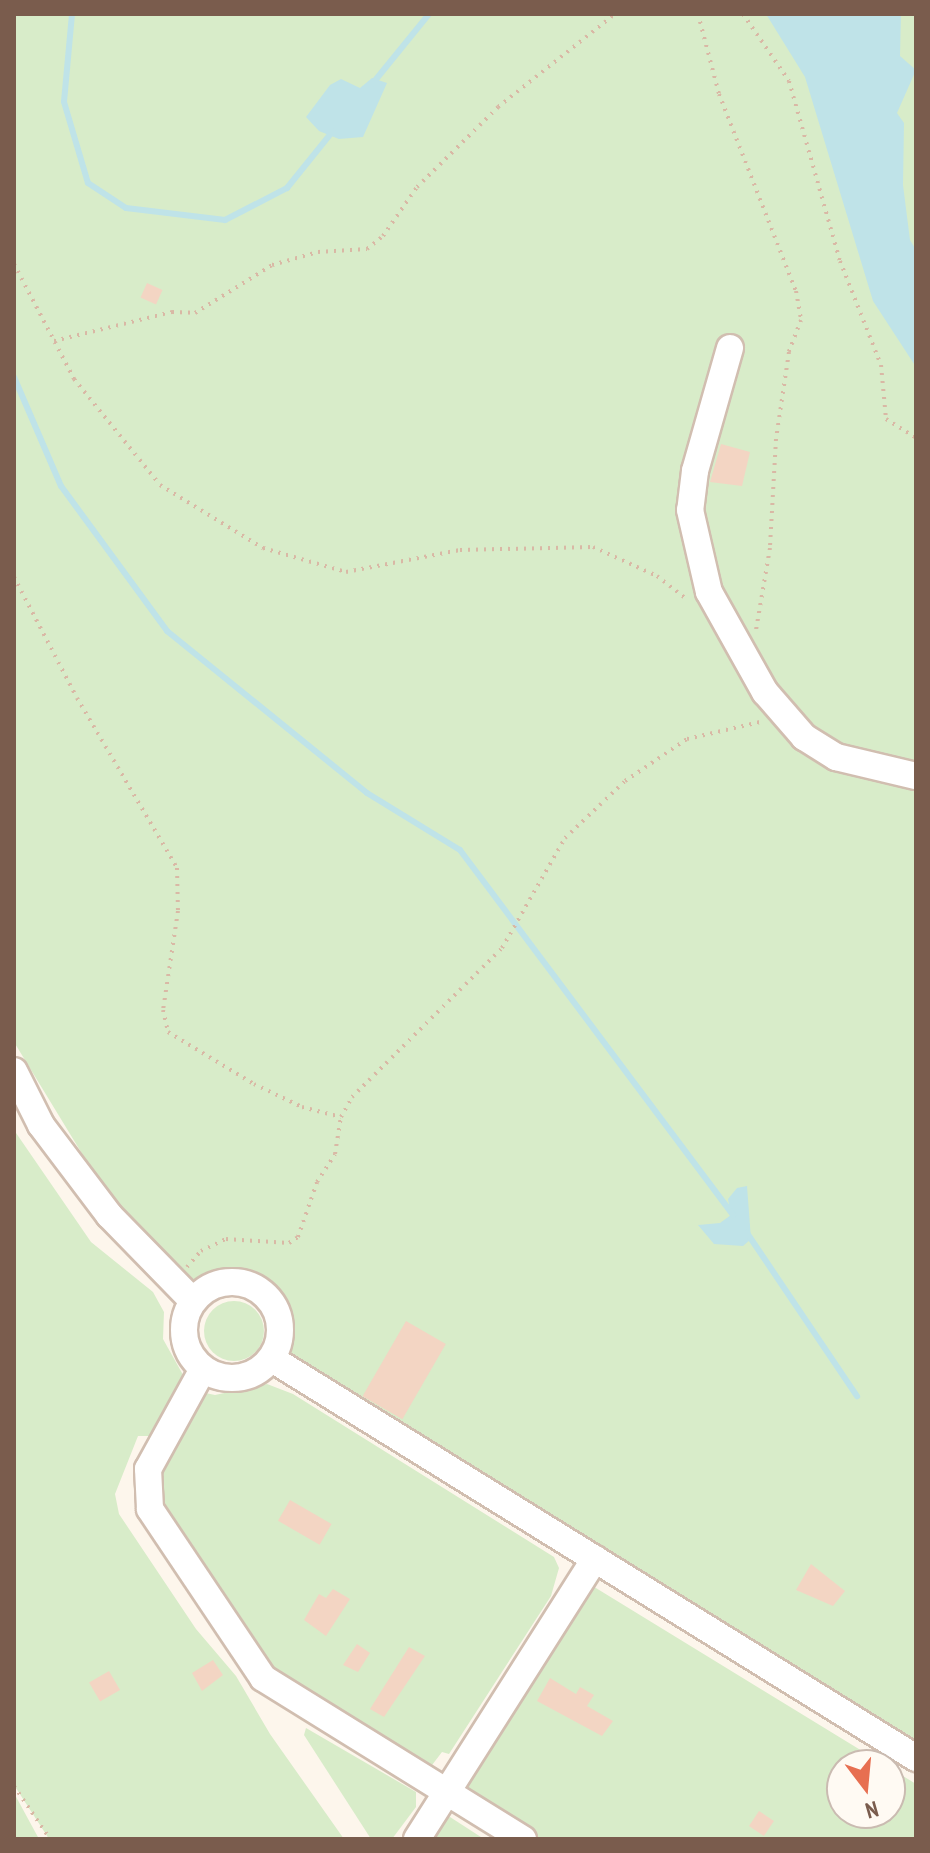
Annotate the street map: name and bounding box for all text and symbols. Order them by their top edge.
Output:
north arrow [826,1749,906,1829]
text: N [862,1795,882,1825]

